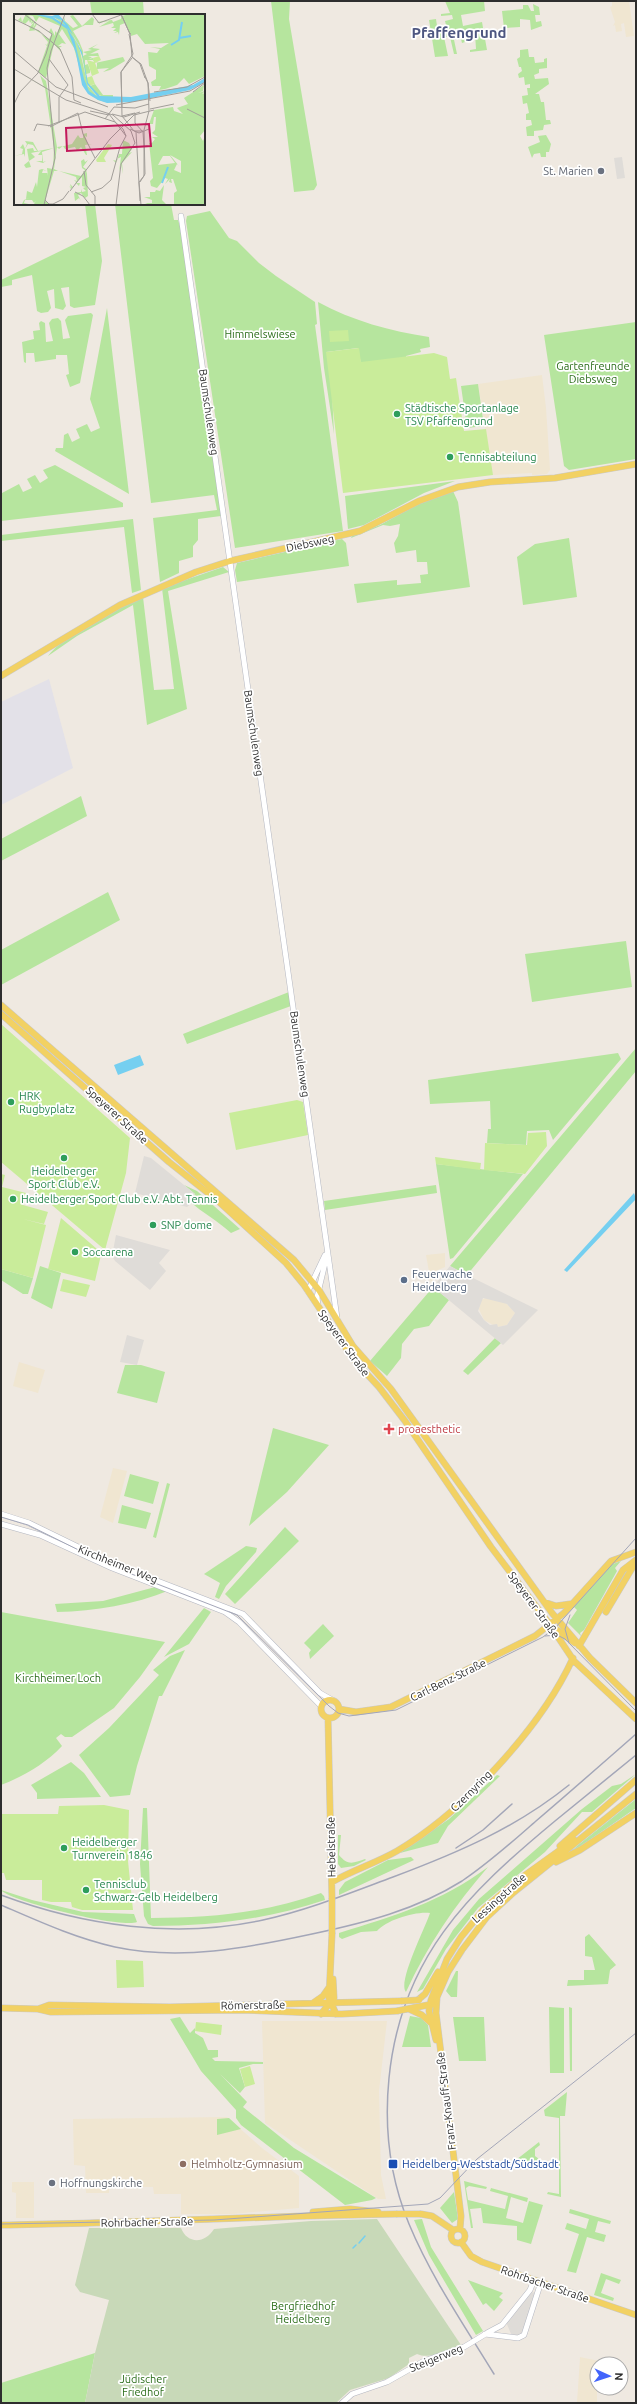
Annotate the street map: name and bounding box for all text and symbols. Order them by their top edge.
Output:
inset map [14,14,205,205]
district label: Pfaffengrund [412,24,506,41]
place label: St. Marien [543,165,593,177]
marker: St. Marien [596,166,606,176]
park label: Himmelswiese [224,328,296,340]
park label: Gartenfreunde Diebsweg [556,360,630,385]
street label: Baumschulenweg [197,368,221,456]
place label: Städtische Sportanlage TSV Pfaffengrund [405,402,519,427]
marker: Städtische Sportanlage TSV Pfaffengrund [392,409,402,419]
place label: Tennisabteilung [458,451,537,463]
marker: Tennisabteilung [445,452,455,462]
street label: Diebsweg [285,532,335,554]
street label: Baumschulenweg [242,689,266,777]
street label: Baumschulenweg [288,1010,312,1098]
street label: Speyerer Straße [84,1084,150,1146]
place label: HRK Rugbyplatz [19,1090,75,1115]
marker: HRK Rugbyplatz [6,1097,16,1107]
marker: Heidelberger Sport Club e.V. [59,1153,69,1163]
place label: Heidelberger Sport Club e.V. [28,1165,100,1190]
place label: Heidelberger Sport Club e.V. Abt. Tennis [21,1193,218,1205]
marker: Heidelberger Sport Club e.V. Abt. Tennis [8,1194,18,1204]
place label: SNP dome [161,1219,212,1231]
marker: SNP dome [148,1220,158,1230]
place label: Soccarena [83,1246,133,1258]
marker: Soccarena [70,1247,80,1257]
place label: Feuerwache Heidelberg [412,1268,472,1293]
marker: Feuerwache Heidelberg [399,1275,409,1285]
street label: Speyerer Straße [316,1307,372,1379]
marker: proaesthetic [383,1423,395,1435]
place label: proaesthetic [398,1423,460,1435]
street label: Kirchheimer Weg [76,1543,160,1585]
street label: Speyerer Straße [506,1569,562,1641]
street label: Carl-Benz-Straße [408,1656,488,1704]
park label: Kirchheimer Loch [15,1672,101,1684]
street label: Czernyring [448,1768,494,1814]
street label: Hebelstraße [324,1817,338,1877]
place label: Heidelberger Turnverein 1846 [72,1836,152,1861]
marker: Heidelberger Turnverein 1846 [59,1843,69,1853]
street label: Lessingstraße [470,1871,528,1925]
place label: Tennisclub Schwarz-Gelb Heidelberg [94,1878,218,1903]
marker: Tennisclub Schwarz-Gelb Heidelberg [81,1885,91,1895]
street label: Römerstraße [221,1998,285,2012]
street label: Franz-Knauff-Straße [434,2051,458,2151]
place label: Helmholtz-Gymnasium [191,2158,302,2170]
marker: Heidelberg-Weststadt/Südstadt [387,2158,399,2170]
place label: Heidelberg-Weststadt/Südstadt [402,2158,559,2170]
marker: Helmholtz-Gymnasium [178,2159,188,2169]
place label: Hoffnungskirche [60,2177,142,2189]
marker: Hoffnungskirche [47,2178,57,2188]
street label: Rohrbacher Straße [101,2215,193,2229]
street label: Rohrbacher Straße [499,2263,591,2305]
park label: Bergfriedhof Heidelberg [271,2300,336,2325]
street label: Steigerweg [408,2342,464,2374]
north arrow [589,2356,629,2396]
text: N [613,2372,625,2381]
park label: Jüdischer Friedhof [119,2373,167,2398]

